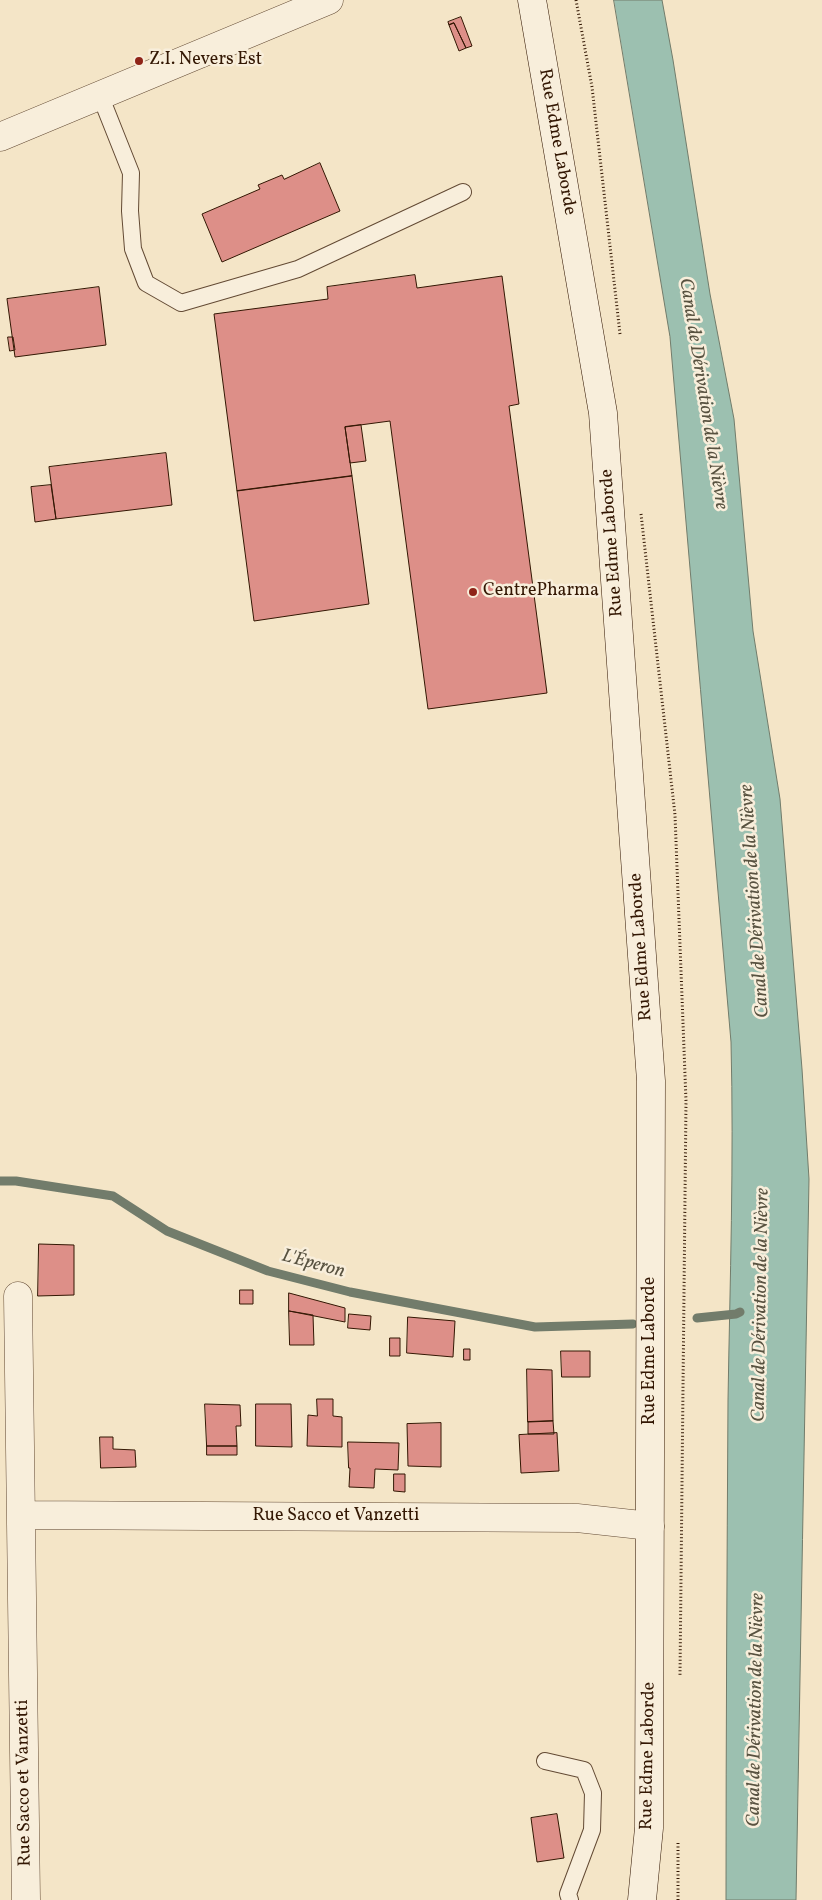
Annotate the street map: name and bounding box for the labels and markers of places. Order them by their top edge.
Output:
place label: Z.I. Nevers Est [149,50,262,72]
marker: Z.I. Nevers Est [133,55,145,67]
place label: CentrePharma [483,581,599,603]
marker: CentrePharma [467,586,479,598]

